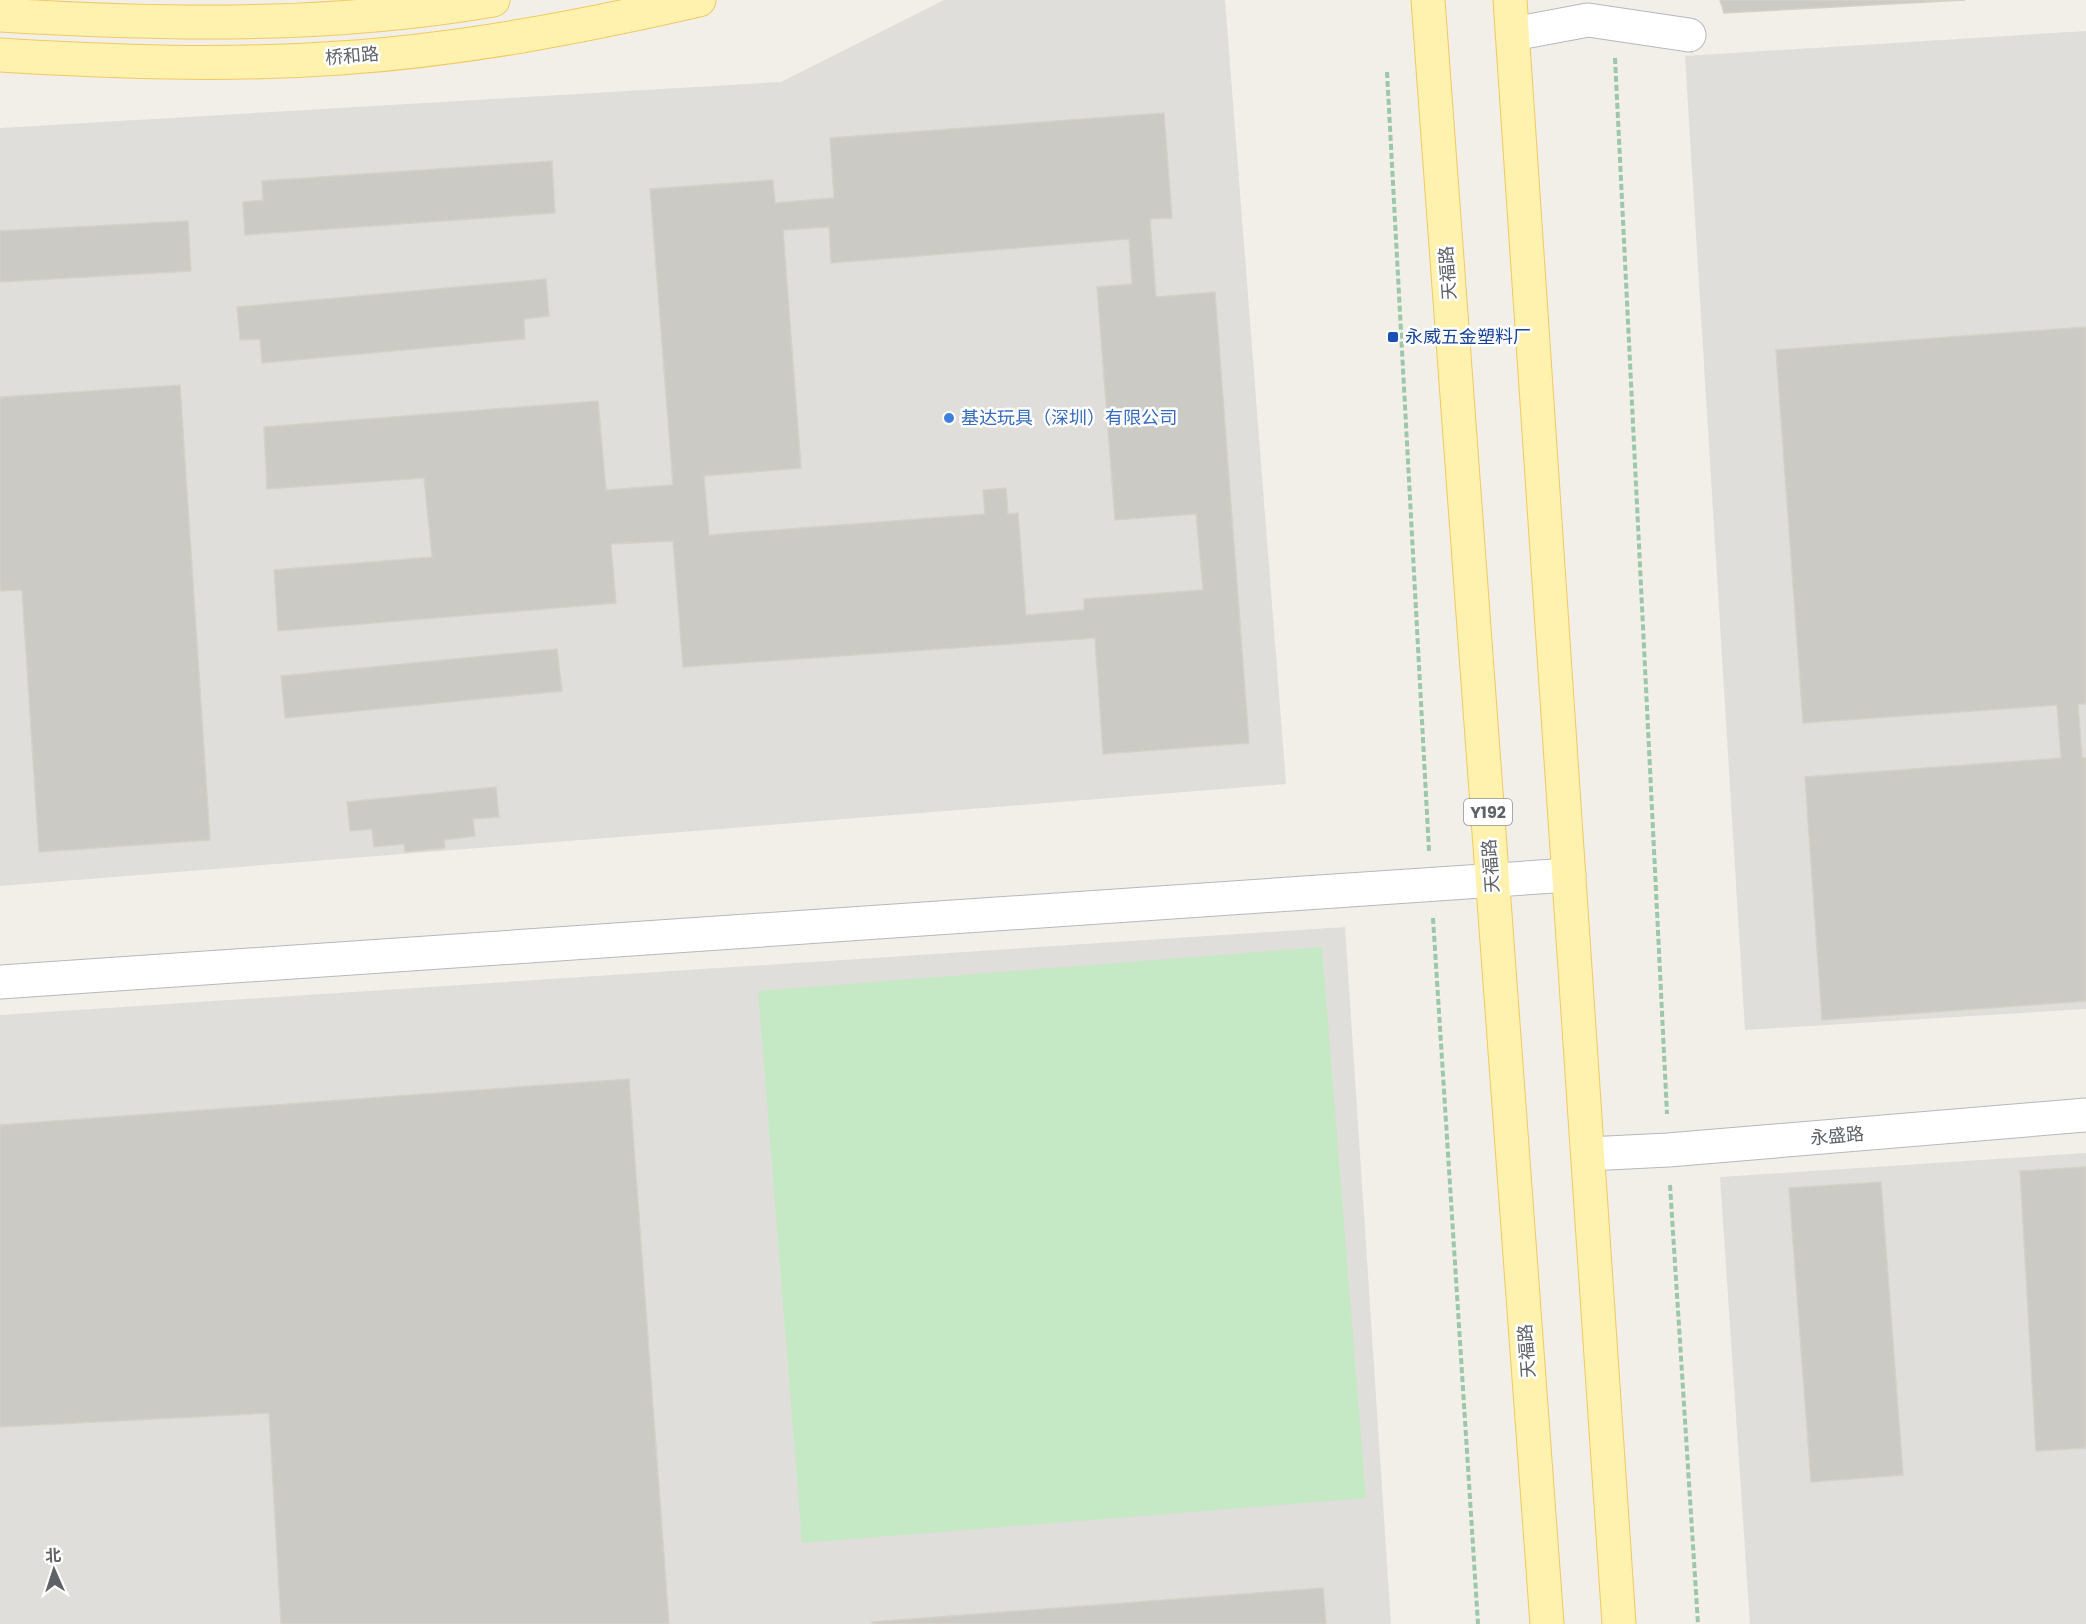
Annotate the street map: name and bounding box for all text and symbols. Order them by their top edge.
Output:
street label: 桥和路 [324,41,380,70]
street label: 天福路 [1433,245,1462,301]
place label: 永威五金塑料厂 [1405,324,1531,349]
marker: 永威五金塑料厂 [1386,330,1400,344]
place label: 基达玩具（深圳）有限公司 [961,405,1177,430]
marker: 基达玩具（深圳）有限公司 [942,411,956,425]
road number: Y192 [1464,799,1512,825]
street label: 天福路 [1476,838,1505,894]
street label: 永盛路 [1809,1121,1865,1150]
street label: 天福路 [1512,1323,1541,1379]
north arrow [24,1540,84,1600]
text: 北 [45,1544,62,1567]

